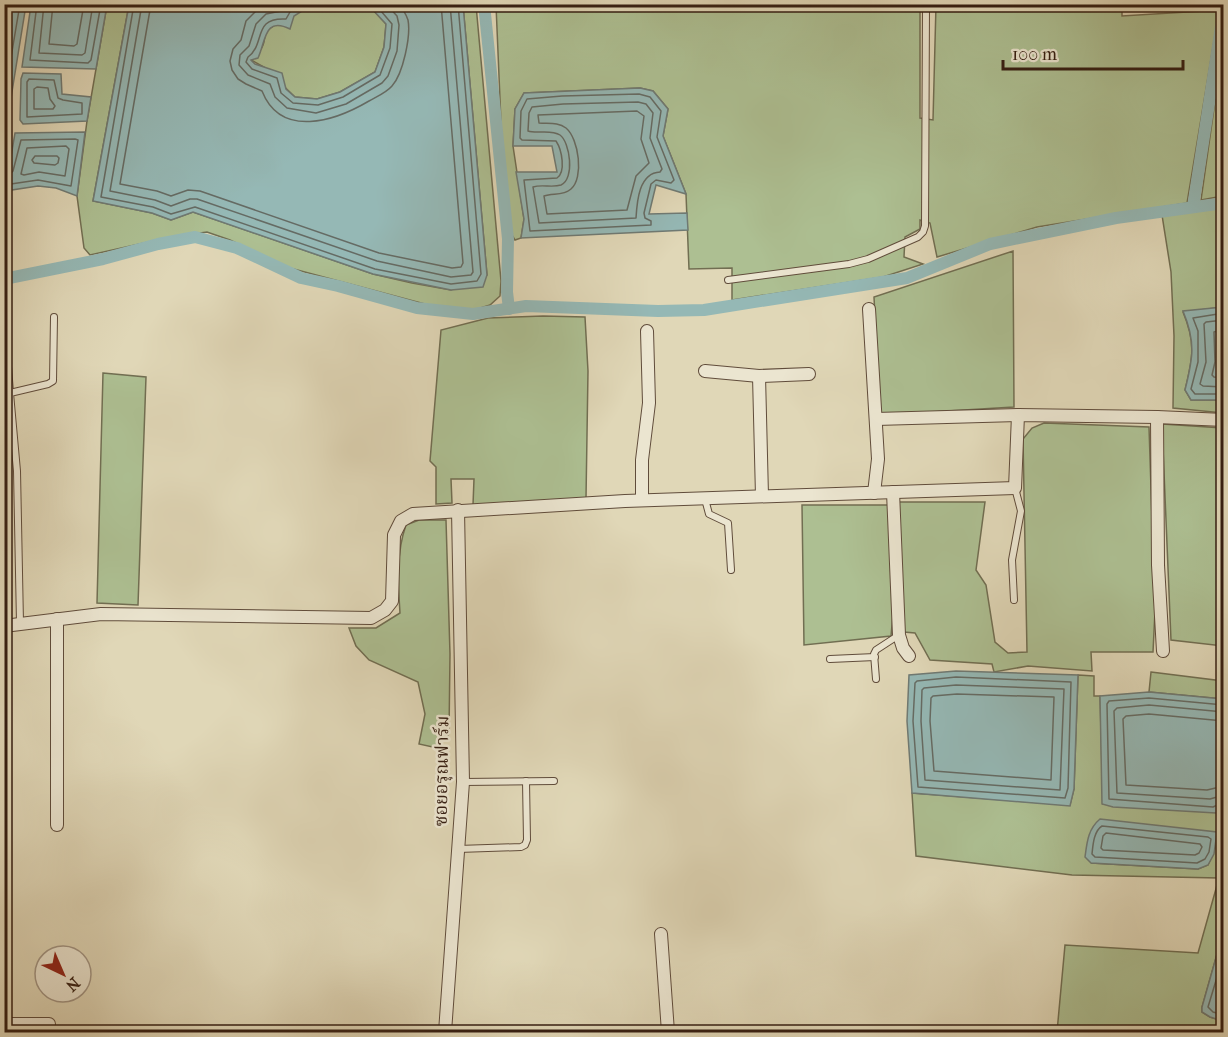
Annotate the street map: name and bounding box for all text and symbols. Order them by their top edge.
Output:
scale bar [1003,33,1183,71]
text: 100 m [1012,44,1057,65]
street label: ซอยอรุณฟาร์ม [430,715,454,827]
north arrow [33,944,93,1004]
text: N [61,973,84,996]

